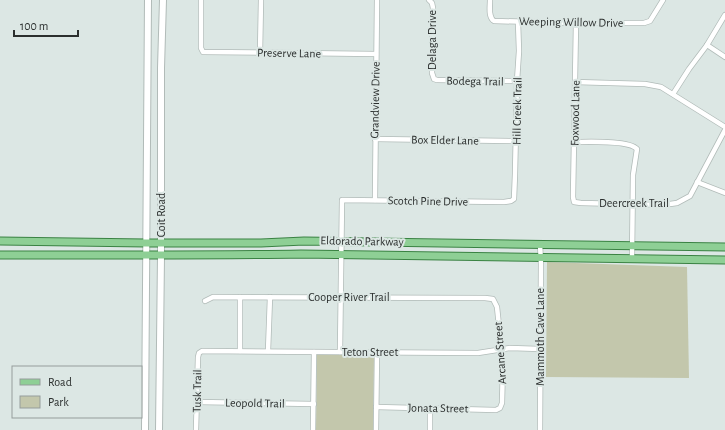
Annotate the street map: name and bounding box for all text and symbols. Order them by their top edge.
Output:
street label: Delaga Drive [426,10,438,70]
scale bar [14,12,78,38]
street label: Weeping Willow Drive [519,15,623,29]
text: 100 m [20,20,48,32]
street label: Preserve Lane [257,46,321,60]
street label: Grandview Drive [368,61,382,139]
street label: Bodega Trail [446,75,504,87]
street label: Hill Creek Trail [510,77,524,145]
street label: Foxwood Lane [568,80,582,146]
street label: Box Elder Lane [411,133,479,147]
street label: Coit Road [155,193,167,237]
street label: Scotch Pine Drive [388,194,468,208]
street label: Deercreek Trail [599,197,669,209]
street label: Eldorado Parkway [320,234,404,249]
street label: Mammoth Cave Lane [534,288,546,386]
street label: Cooper River Trail [308,291,390,303]
street label: Arcane Street [492,321,508,385]
street label: Teton Street [342,346,398,358]
legend [12,366,142,418]
street label: Tusk Trail [191,369,203,413]
text: Road [48,376,72,388]
text: Park [48,396,69,408]
street label: Leopold Trail [225,396,285,410]
street label: Jonata Street [408,401,469,415]

